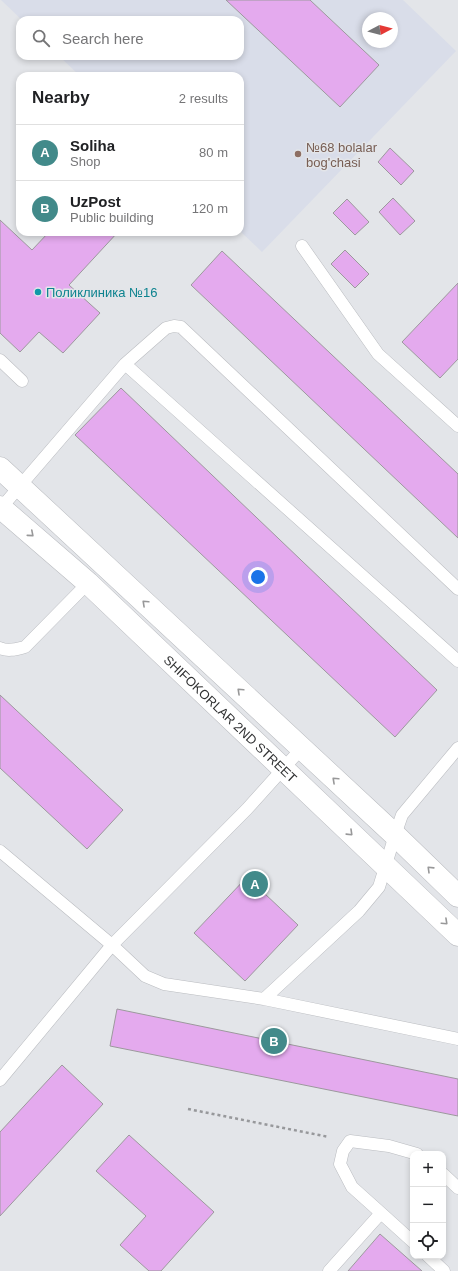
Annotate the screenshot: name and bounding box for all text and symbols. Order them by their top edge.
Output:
north arrow [362,12,398,48]
search box [16,16,244,60]
icon: search [30,27,52,49]
text: Search here [62,30,144,47]
text: Nearby [32,88,90,107]
text: 2 results [179,91,228,106]
text: Soliha [70,137,115,154]
place label: №68 bolalar bog'chasi [306,140,378,170]
text: A [40,145,50,160]
text: 80 m [199,145,228,160]
marker: №68 bolalar bog'chasi [293,149,303,159]
text: Shop [70,154,100,169]
text: UzPost [70,193,121,210]
text: B [40,201,50,216]
text: 120 m [192,201,228,216]
text: Public building [70,210,154,225]
place label: Поликлиника №16 [46,285,157,300]
marker: Поликлиника №16 [33,287,43,297]
one-way arrow [26,529,33,536]
your location [248,567,268,587]
one-way arrow [142,601,149,608]
street label: SHIFOKORLAR 2ND STREET [161,652,300,786]
one-way arrow [237,689,245,696]
one-way arrow [332,777,340,785]
one-way arrow [345,828,353,836]
one-way arrow [427,866,435,874]
pin: A [242,869,268,899]
one-way arrow [440,917,448,925]
pin: B [261,1026,287,1056]
map controls [410,1151,446,1259]
button: + [410,1151,446,1187]
button: − [410,1187,446,1223]
button: locate [410,1223,446,1259]

